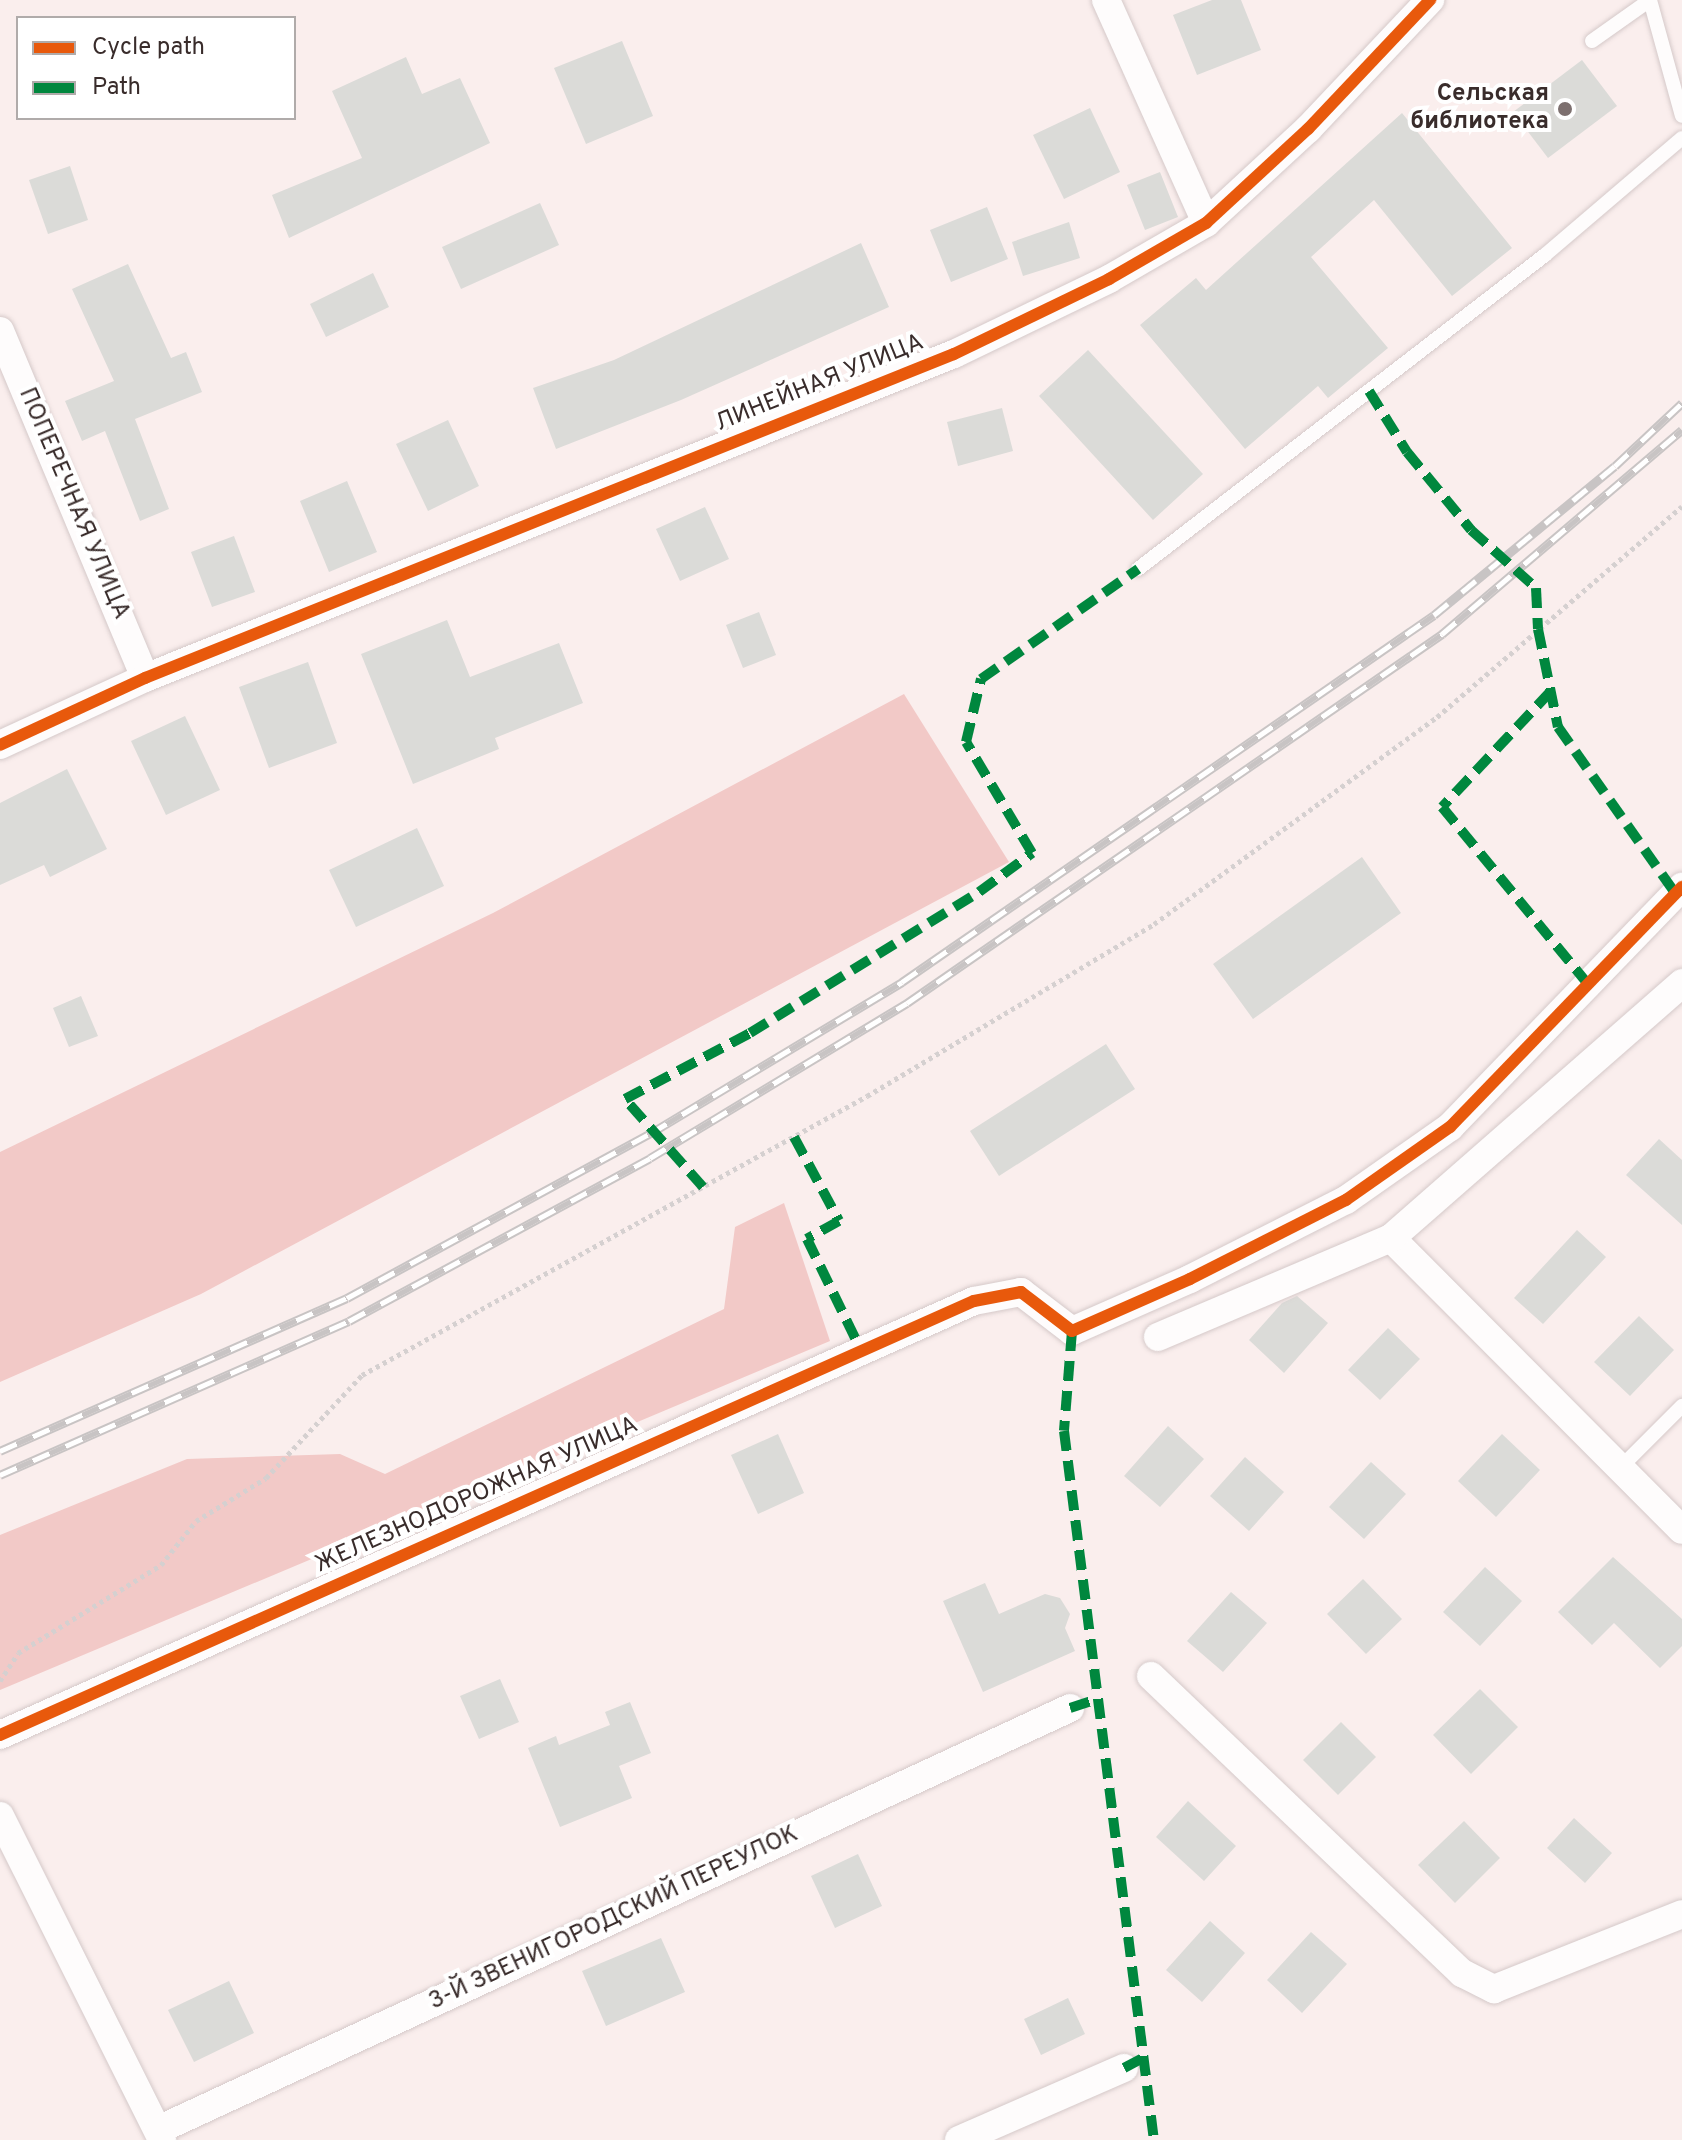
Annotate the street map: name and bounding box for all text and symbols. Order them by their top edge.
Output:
legend [16,16,296,120]
text: Cycle path [92,33,205,63]
text: Path [92,73,141,103]
place label: Сельская библиотека [1411,81,1549,137]
marker: Сельская библиотека [1556,100,1574,118]
street label: ЛИНЕЙНАЯ УЛИЦА [712,329,928,439]
street label: ПОПЕРЕЧНАЯ УЛИЦА [11,384,135,624]
street label: ЖЕЛЕЗНОДОРОЖНАЯ УЛИЦА [311,1412,643,1580]
street label: 3-Й ЗВЕНИГОРОДСКИЙ ПЕРЕУЛОК [425,1821,803,2017]

